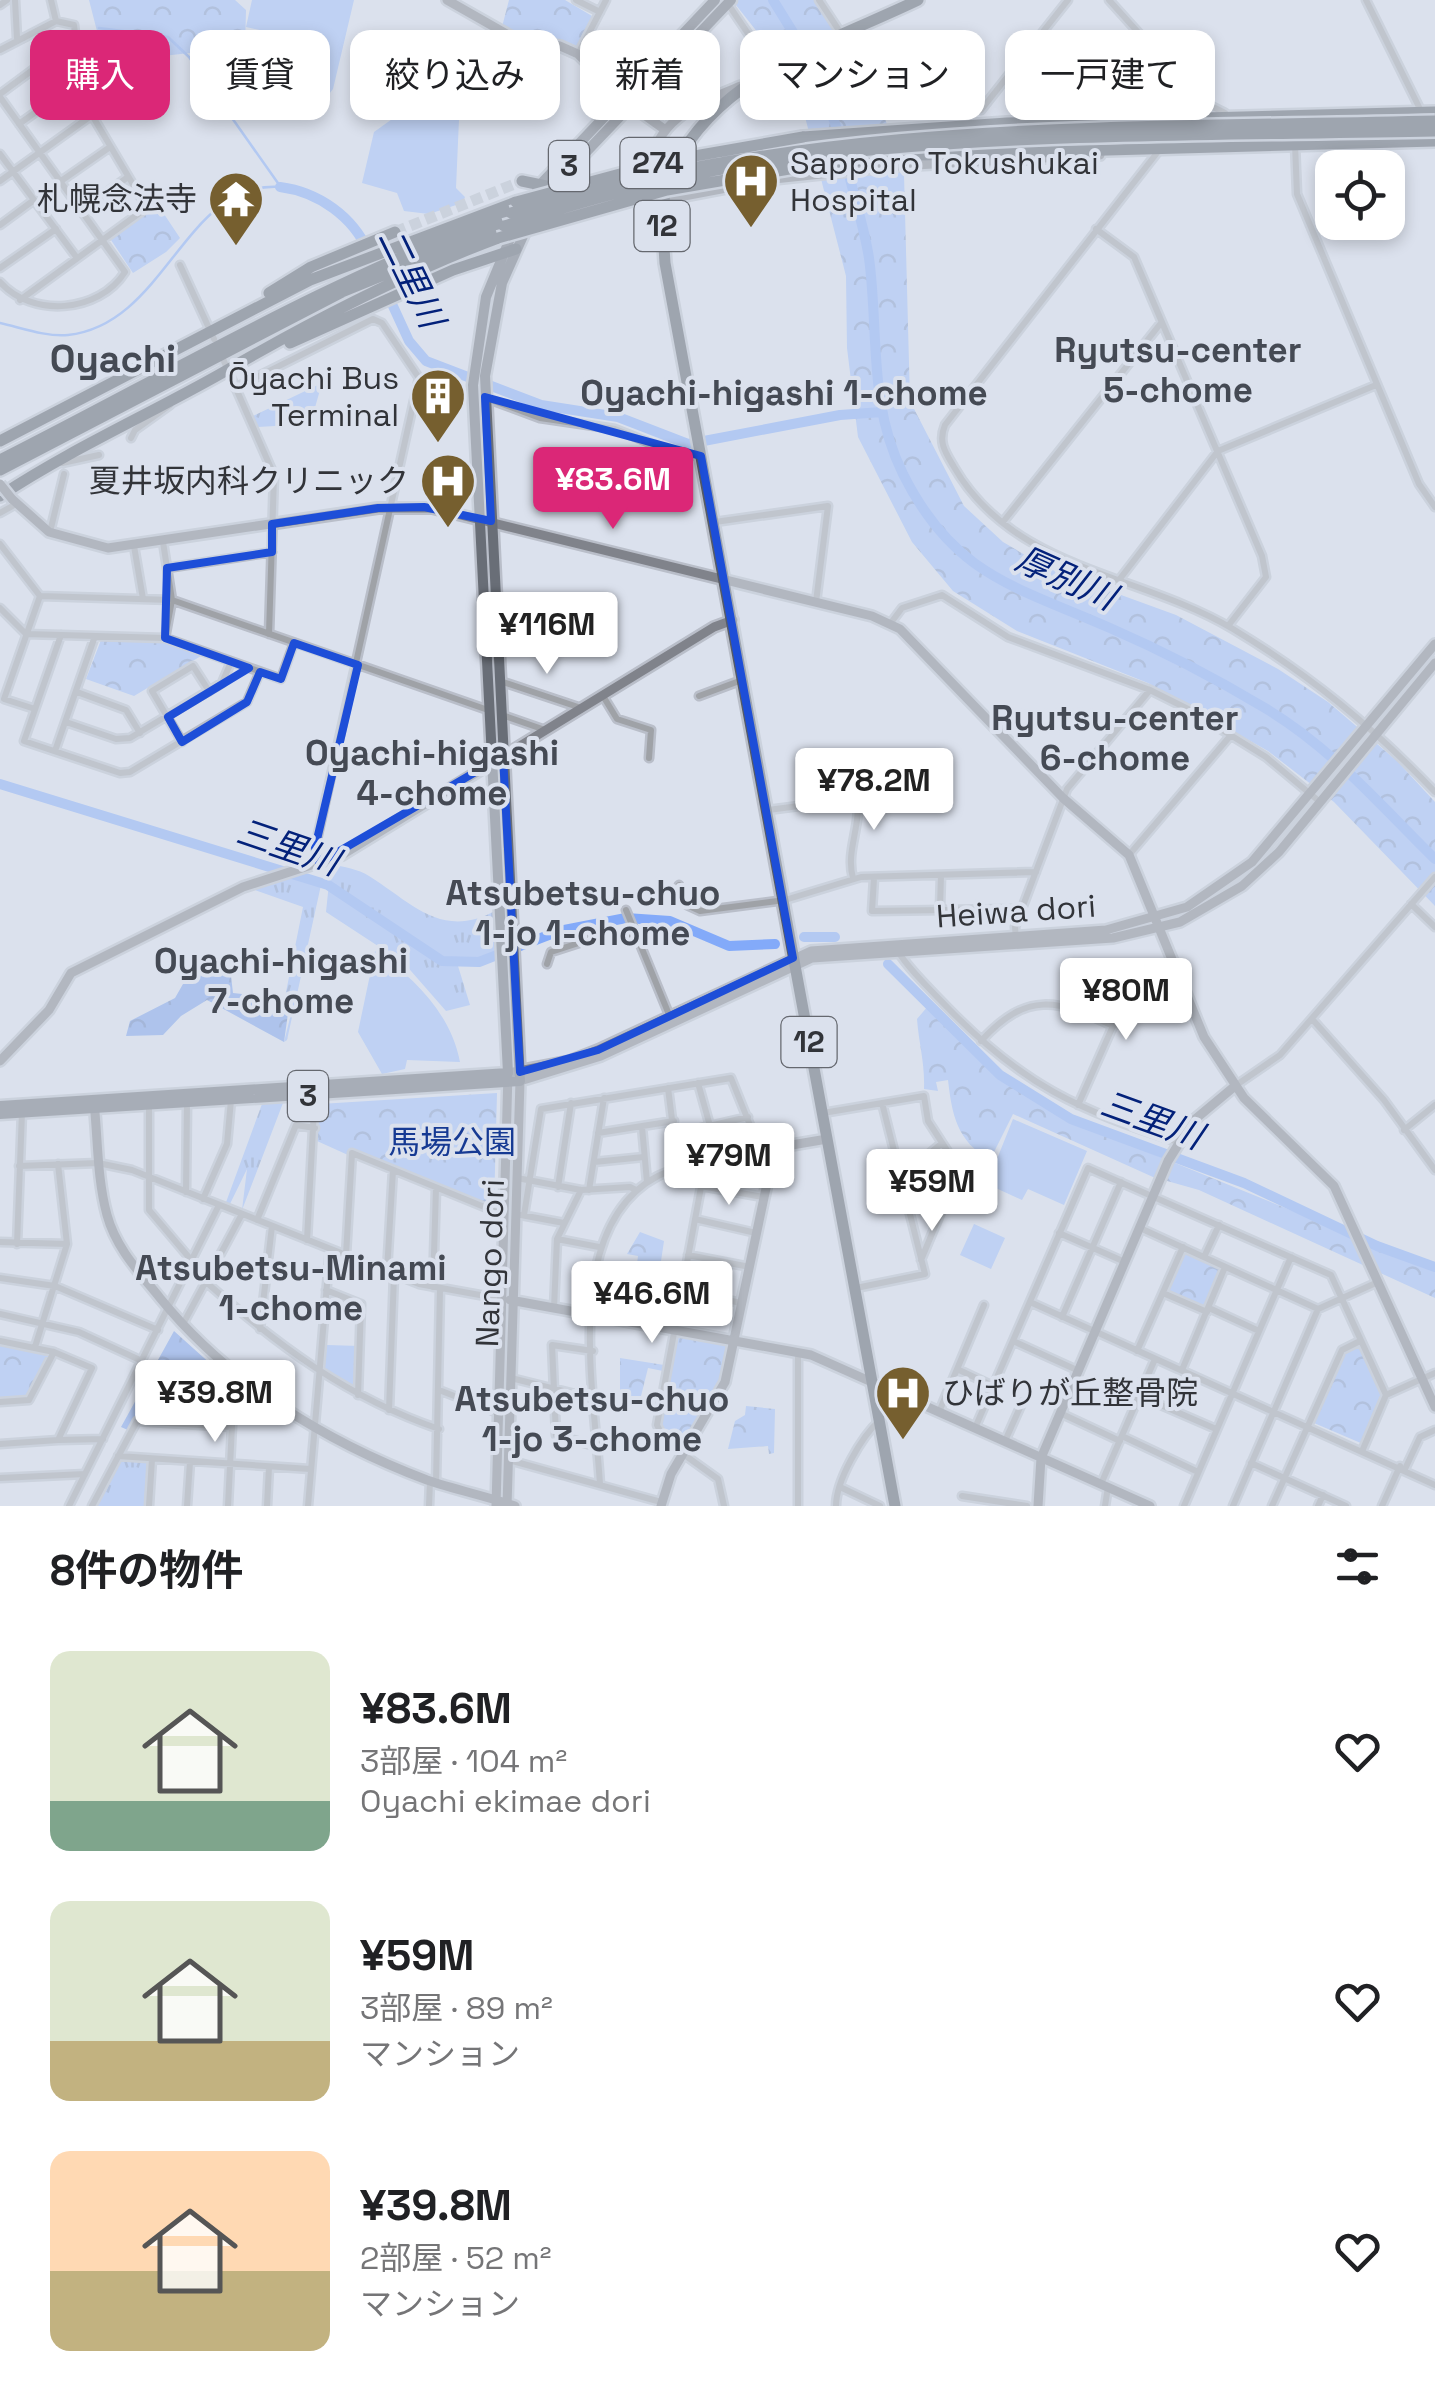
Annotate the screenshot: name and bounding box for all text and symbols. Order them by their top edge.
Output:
chip: 購入 [30,30,170,120]
chip: 賃貸 [190,30,330,120]
chip: 絞り込み [350,30,560,120]
chip: 新着 [580,30,720,120]
chip: マンション [740,30,985,120]
chip: 一戸建て [1005,30,1215,120]
road number: 274 [620,138,696,188]
road number: 3 [549,141,589,191]
place label: Sapporo Tokushukai Hospital [790,143,1099,220]
map controls [1315,150,1405,240]
button: locate [1315,150,1405,240]
hospital icon: Sapporo Tokushukai Hospital [721,151,781,230]
temple icon: 札幌念法寺 [206,169,266,248]
place label: 札幌念法寺 [37,179,197,219]
road number: 12 [634,201,690,251]
water label: 二里川 [368,221,456,338]
district label: Ryutsu-center 5-chome [1054,328,1302,412]
district label: Oyachi [50,335,176,383]
place label: Ōyachi Bus Terminal [228,358,399,435]
building icon: Ōyachi Bus Terminal [408,366,468,445]
district label: Oyachi-higashi 1-chome [580,371,988,415]
pin: ¥83.6M [532,447,694,532]
hospital icon: 夏井坂内科クリニック [418,451,478,530]
text: ¥83.6M [555,459,671,499]
place label: 夏井坂内科クリニック [89,461,409,501]
water label: 厚別川 [1009,537,1127,621]
pin: ¥116M [477,592,617,677]
text: ¥116M [499,604,595,644]
district label: Ryutsu-center 6-chome [991,696,1239,780]
district label: Oyachi-higashi 4-chome [305,731,559,815]
pin: ¥78.2M [793,748,955,833]
text: ¥78.2M [817,760,931,800]
water label: 三里川 [231,809,349,886]
district label: Atsubetsu-chuo 1-jo 1-chome [446,871,720,955]
street label: Heiwa dori [935,885,1097,937]
district label: Oyachi-higashi 7-chome [154,939,408,1023]
pin: ¥80M [1067,958,1185,1043]
text: ¥80M [1082,970,1170,1010]
road number: 12 [782,1017,836,1067]
road number: 3 [288,1071,328,1121]
water label: 三里川 [1095,1081,1213,1160]
park label: 馬場公園 [388,1122,516,1162]
pin: ¥79M [670,1123,788,1208]
text: ¥79M [686,1135,772,1175]
pin: ¥59M [873,1149,991,1234]
text: ¥59M [888,1161,976,1201]
street label: Nango dori [467,1178,513,1348]
district label: Atsubetsu-Minami 1-chome [135,1246,447,1330]
pin: ¥46.6M [571,1261,733,1346]
text: ¥46.6M [593,1273,711,1313]
pin: ¥39.8M [134,1360,296,1445]
hospital icon: ひばりが丘整骨院 [873,1363,933,1442]
text: ¥39.8M [157,1372,273,1412]
place label: ひばりが丘整骨院 [942,1373,1198,1413]
district label: Atsubetsu-chuo 1-jo 3-chome [455,1377,729,1461]
icon: filters [1330,1539,1385,1594]
text: 8件の物件 [50,1544,243,1597]
text: ¥83.6M [360,1682,512,1735]
icon: home [130,1691,250,1811]
icon: heart [1330,1724,1385,1779]
text: 3部屋 · 104 m² [360,1741,567,1781]
text: Oyachi ekimae dori [360,1781,651,1821]
text: ¥59M [360,1929,474,1982]
icon: home [130,1941,250,2061]
icon: heart [1330,1974,1385,2029]
text: 3部屋 · 89 m² [360,1988,553,2028]
text: マンション [360,2034,520,2074]
text: ¥39.8M [360,2179,512,2232]
icon: home [130,2191,250,2311]
icon: heart [1330,2224,1385,2279]
text: 2部屋 · 52 m² [360,2238,551,2278]
text: マンション [360,2284,520,2324]

